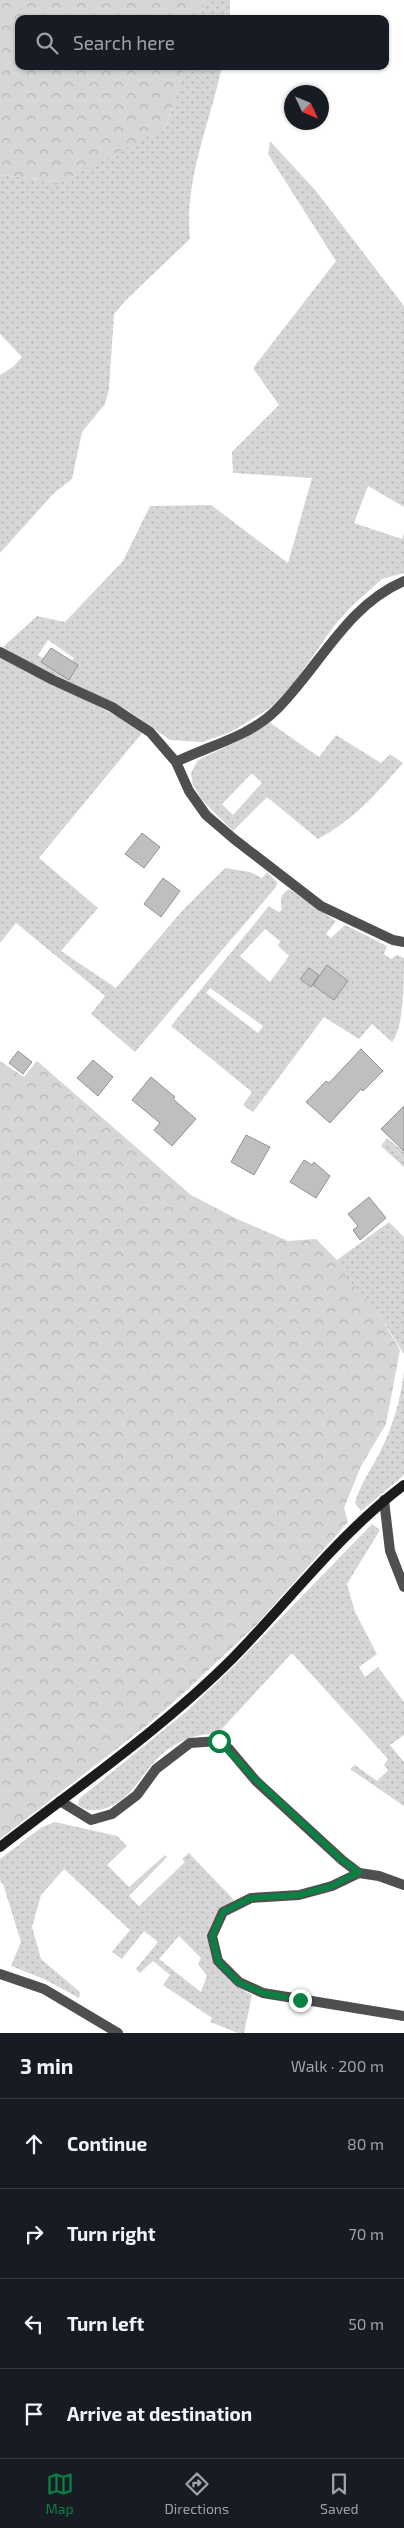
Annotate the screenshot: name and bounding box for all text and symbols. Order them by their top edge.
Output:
search box [15,15,389,70]
icon: search [33,29,61,57]
text: Search here [73,31,175,54]
north arrow [284,85,329,130]
route start [208,1730,231,1753]
route end [289,1989,312,2012]
text: 3 min [20,2053,73,2078]
text: Walk · 200 m [291,2056,384,2075]
icon: ahead [20,2130,48,2158]
text: Continue [67,2132,147,2155]
text: 80 m [347,2134,384,2153]
icon: right [20,2220,48,2248]
text: Turn right [67,2222,155,2245]
text: 70 m [349,2224,384,2243]
icon: left [20,2310,48,2338]
text: Turn left [67,2312,144,2335]
text: 50 m [348,2314,384,2333]
icon: arrive [20,2400,48,2428]
text: Arrive at destination [67,2402,252,2425]
tab: Map [45,2470,74,2517]
tab: Directions [165,2470,229,2517]
tab: Saved [320,2470,359,2517]

